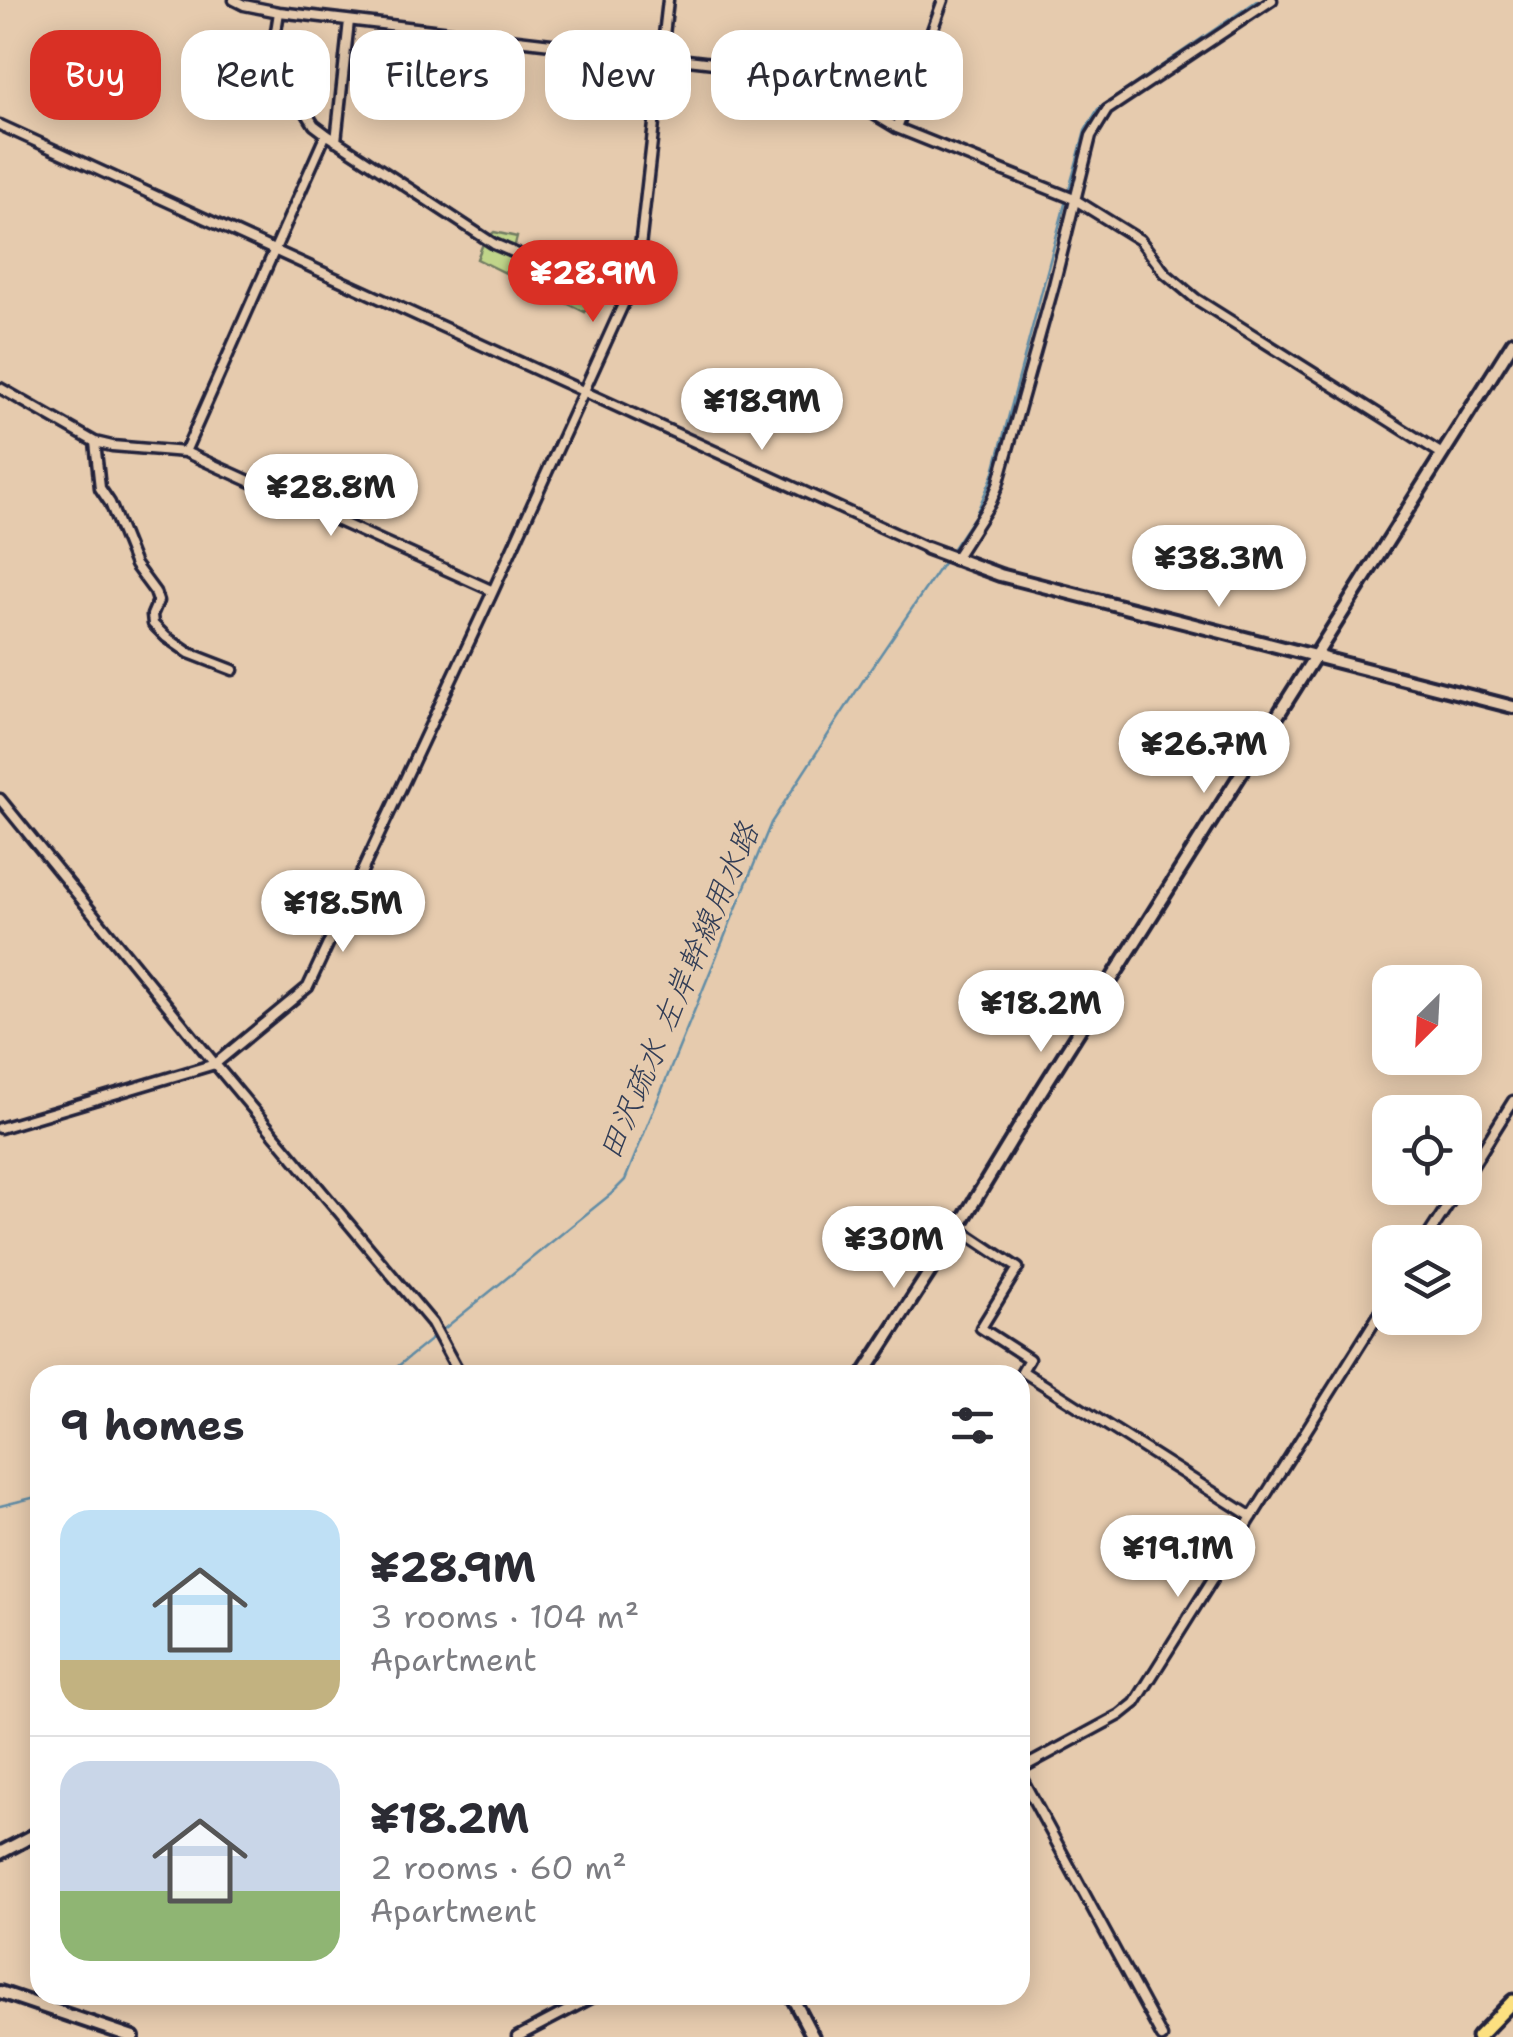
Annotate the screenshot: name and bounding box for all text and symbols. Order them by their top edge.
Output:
chip: Buy [30,30,161,120]
chip: Rent [181,30,330,120]
chip: Filters [350,30,525,120]
chip: New [545,30,691,120]
chip: Apartment [711,30,963,120]
pin: ¥28.9M [512,240,674,325]
text: ¥28.9M [530,251,656,294]
pin: ¥18.9M [681,368,843,453]
text: ¥18.9M [703,379,821,422]
pin: ¥28.8M [250,454,412,539]
text: ¥28.8M [266,465,396,508]
pin: ¥38.3M [1138,525,1300,610]
text: ¥38.3M [1154,536,1284,579]
pin: ¥26.7M [1123,711,1285,796]
text: ¥26.7M [1141,722,1267,765]
water label: 田沢疏水 左岸幹線用水路 [587,814,769,1166]
pin: ¥18.5M [262,870,424,955]
text: ¥18.5M [283,881,403,924]
north arrow [1372,965,1482,1075]
map controls [1372,965,1482,1335]
pin: ¥18.2M [960,970,1122,1055]
text: ¥18.2M [980,981,1102,1024]
button: locate [1372,1095,1482,1205]
pin: ¥30M [835,1206,953,1291]
text: ¥30M [844,1217,944,1260]
button: layers [1372,1225,1482,1335]
text: 9 homes [60,1397,245,1453]
icon: filters [945,1398,1000,1453]
pin: ¥19.1M [1097,1515,1259,1600]
text: ¥19.1M [1122,1526,1234,1569]
text: ¥28.9M [370,1539,536,1595]
icon: home [140,1550,260,1670]
text: 3 rooms · 104 m² [370,1595,639,1638]
text: Apartment [370,1638,537,1681]
text: ¥18.2M [370,1790,530,1846]
icon: home [140,1801,260,1921]
text: 2 rooms · 60 m² [370,1846,627,1889]
text: Apartment [370,1889,537,1932]

